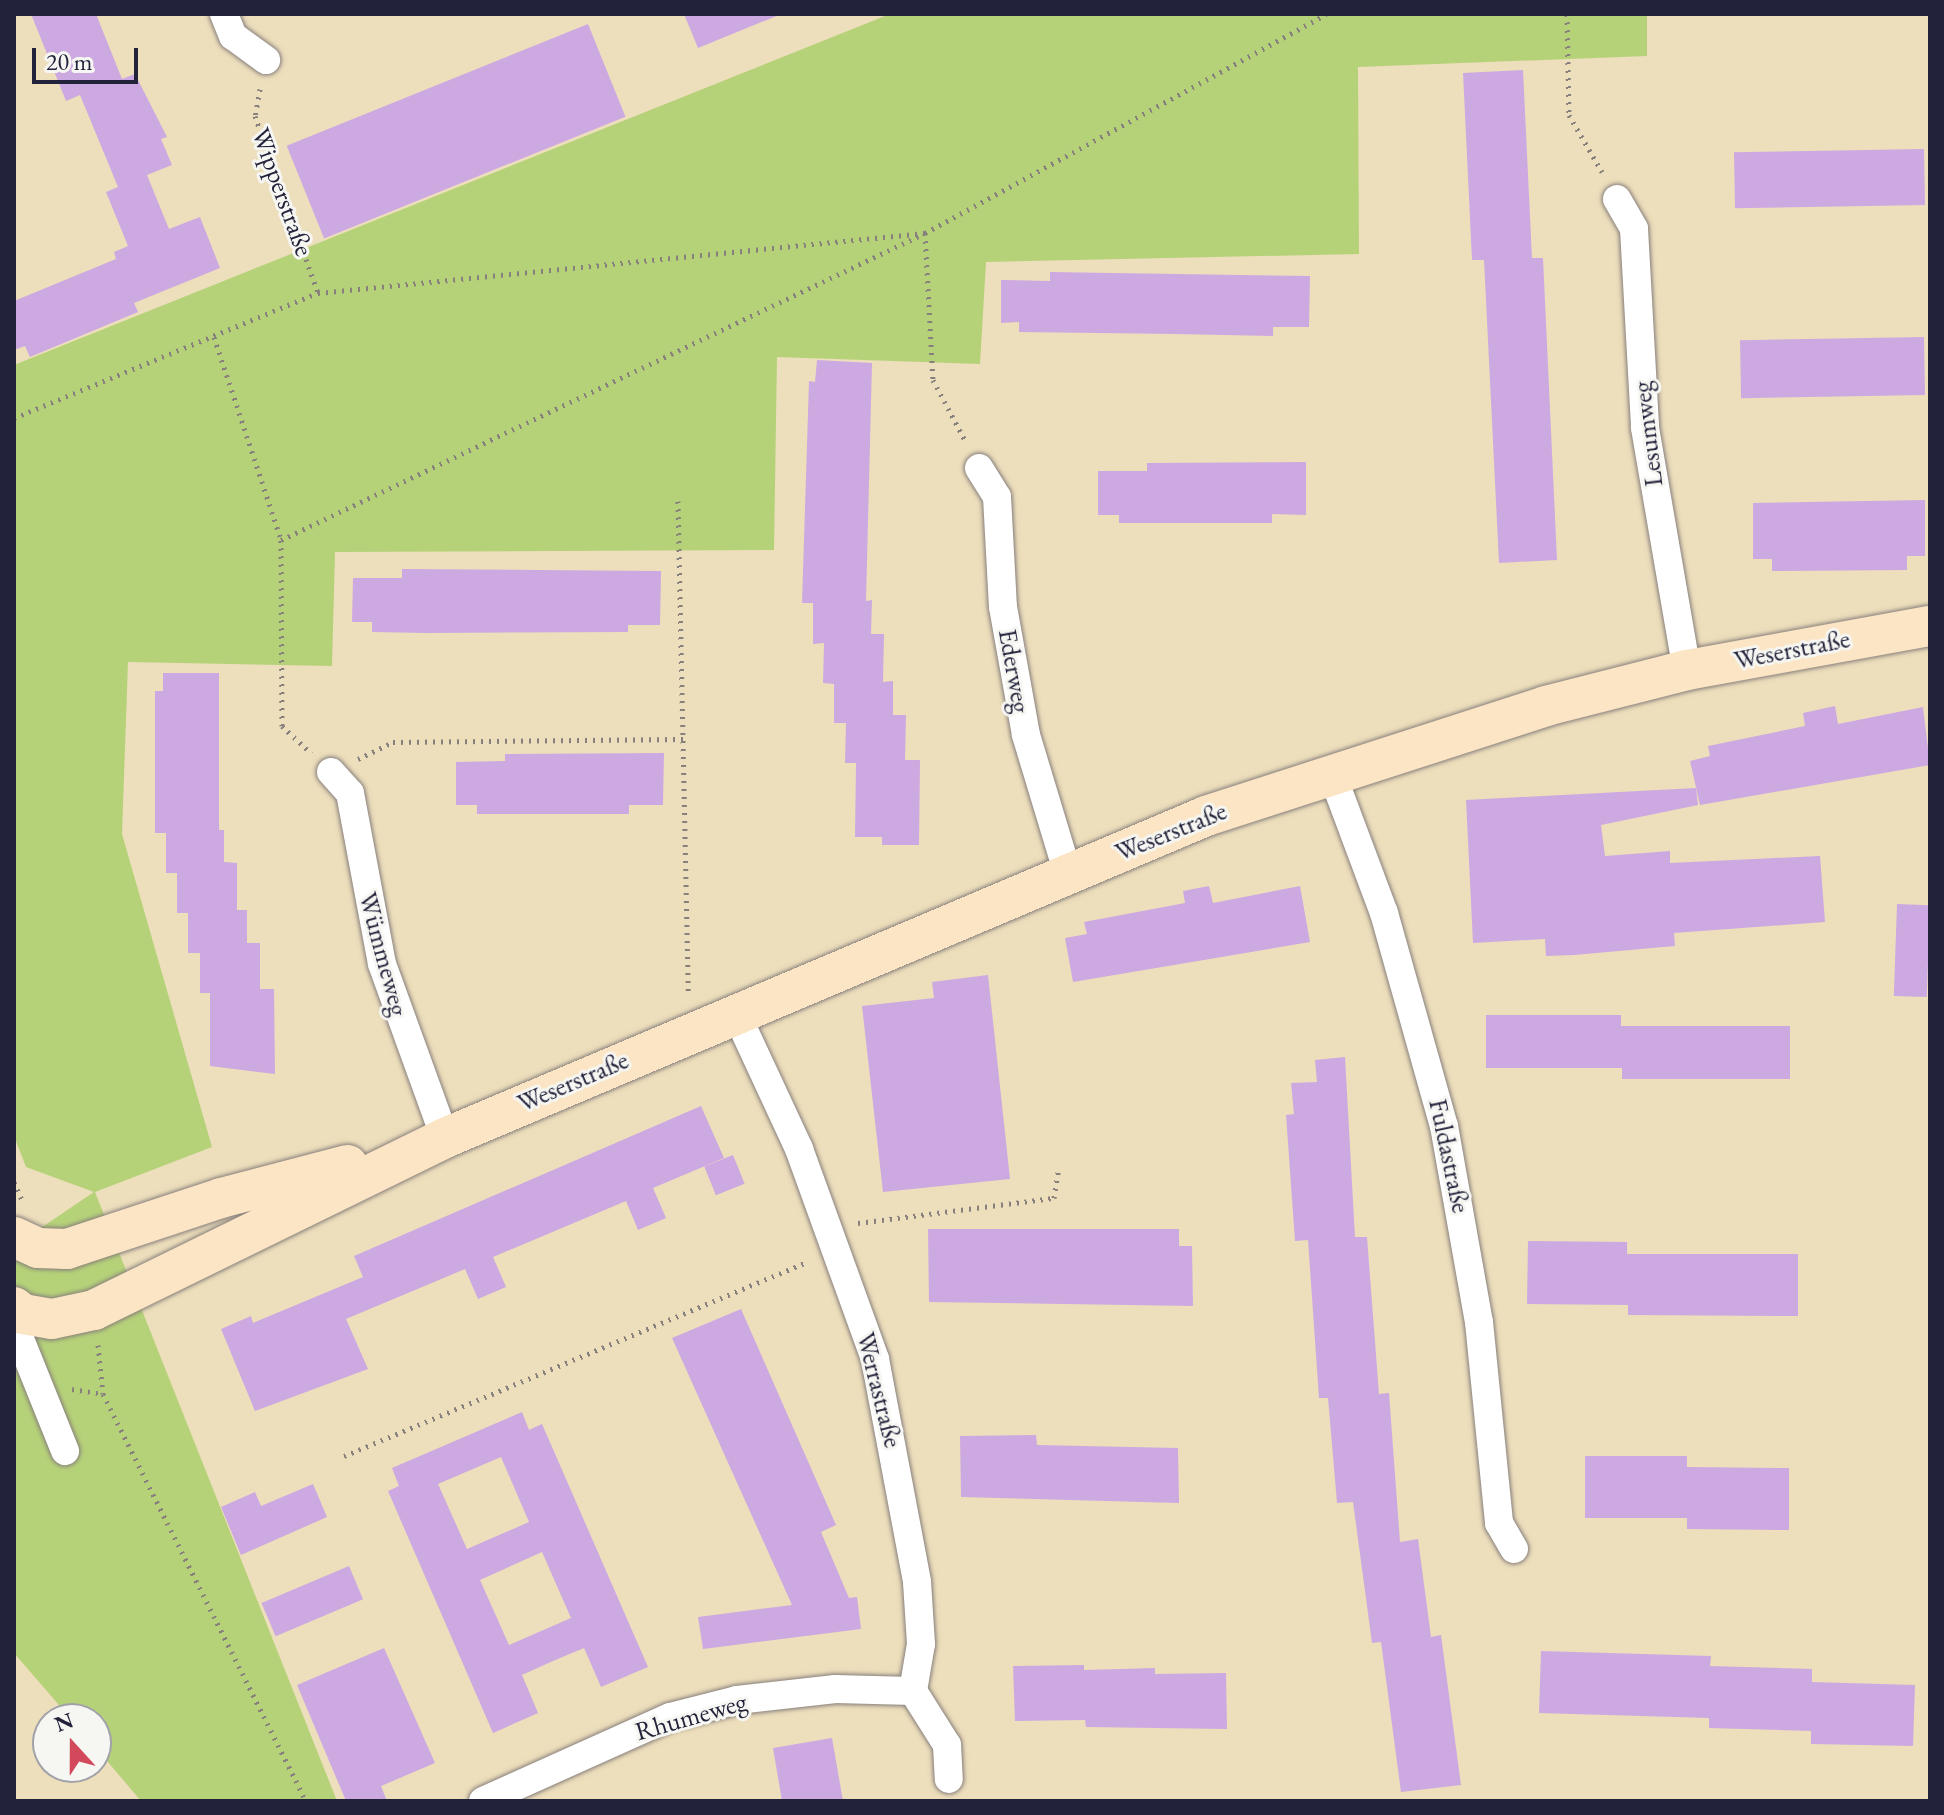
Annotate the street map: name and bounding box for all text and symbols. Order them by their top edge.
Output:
scale bar [36,32,142,82]
text: 20 m [46,46,93,77]
street label: Wipperstraße [244,124,320,260]
street label: Lesumweg [1626,380,1670,488]
street label: Weserstraße [1731,623,1853,677]
street label: Ederweg [991,627,1037,715]
street label: Weserstraße [1111,796,1231,868]
street label: Wümmeweg [352,889,414,1019]
street label: Weserstraße [513,1045,633,1119]
street label: Fuldastraße [1422,1096,1476,1216]
street label: Werrastraße [850,1329,908,1451]
street label: Rhumeweg [632,1686,750,1748]
north arrow [32,1703,112,1783]
text: N [50,1705,77,1739]

